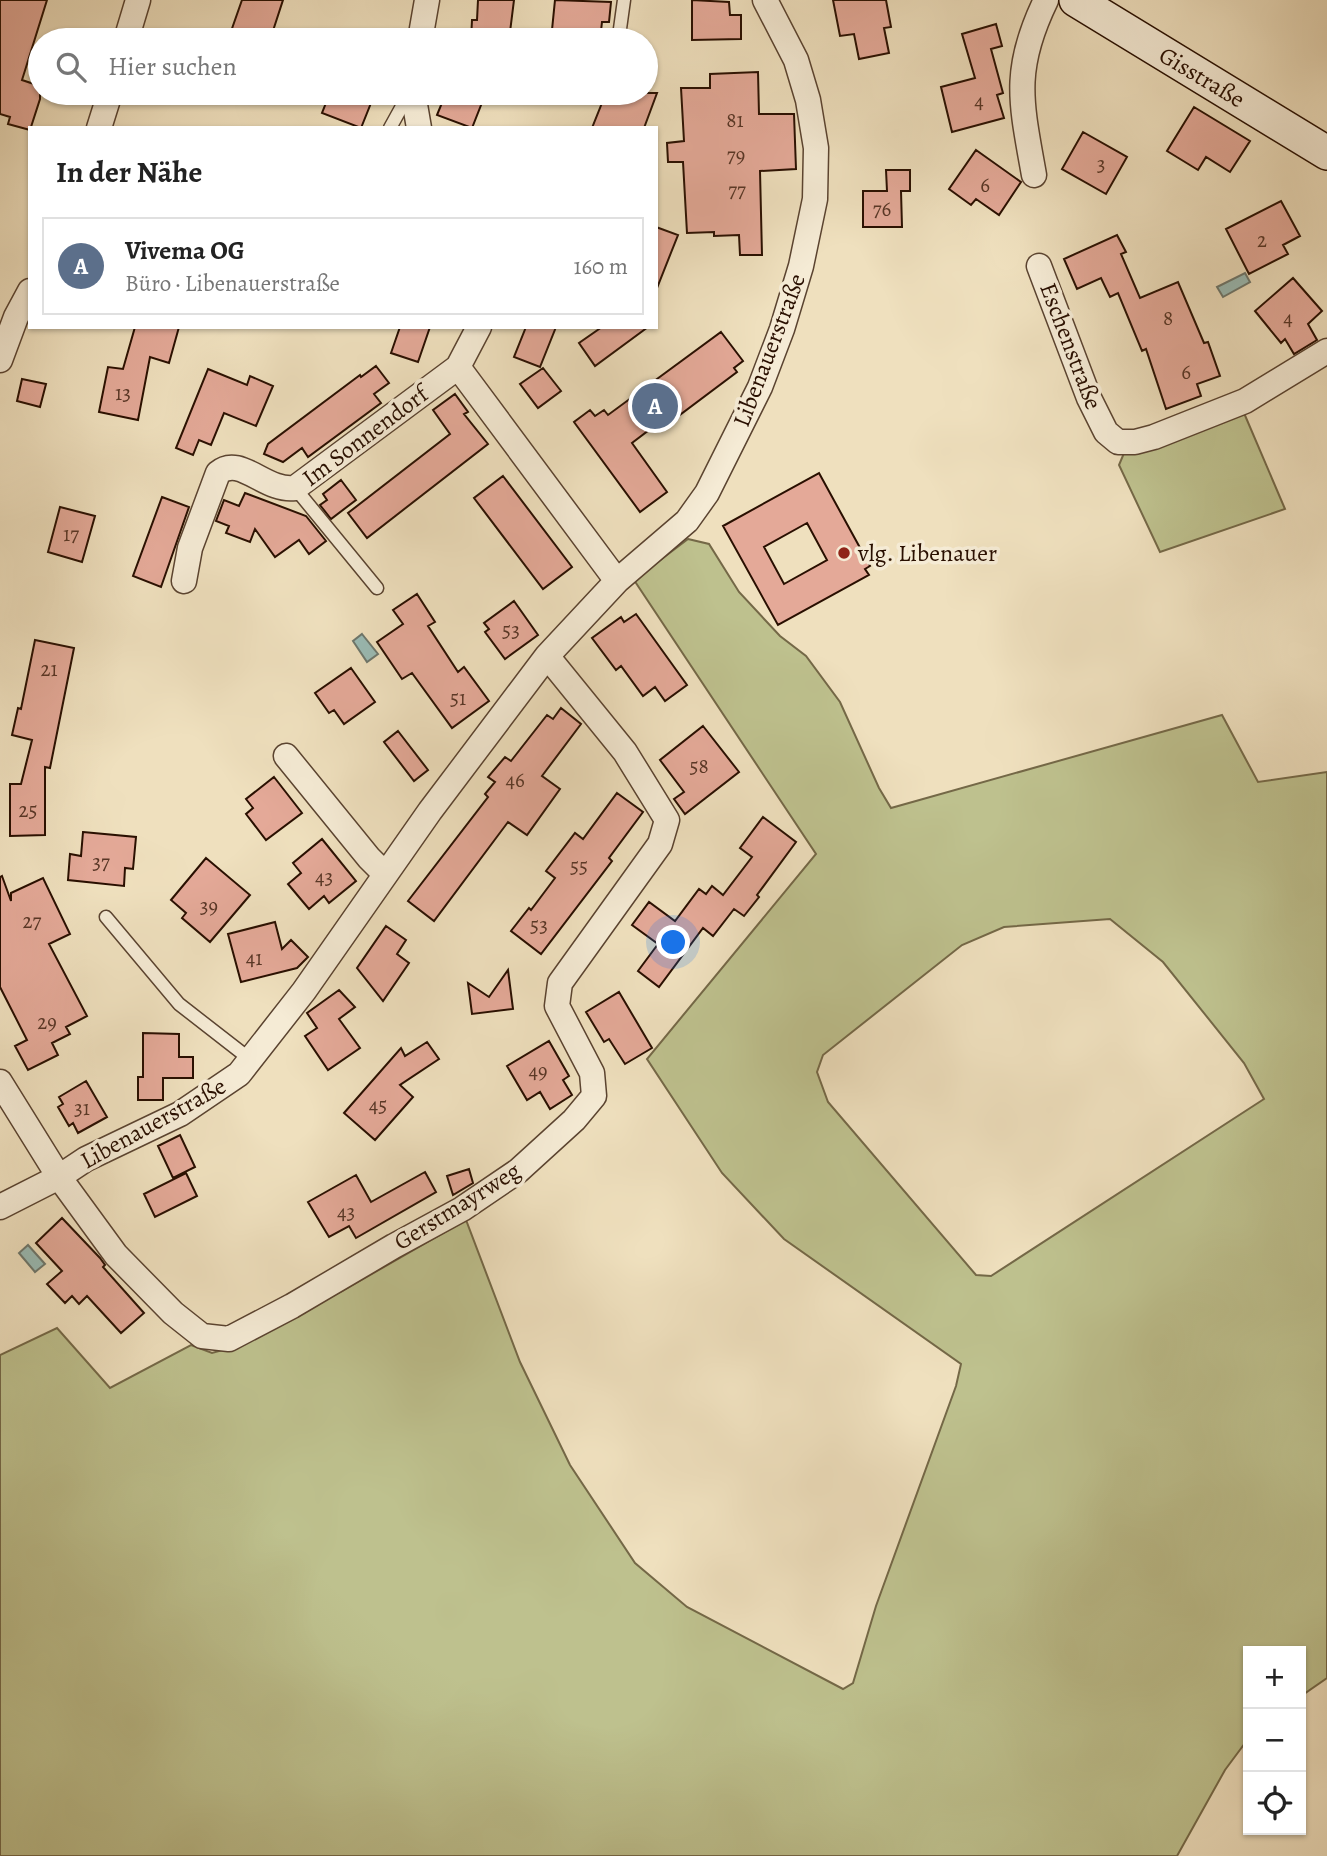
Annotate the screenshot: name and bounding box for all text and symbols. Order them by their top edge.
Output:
search box [28,28,658,105]
street label: Gisstraße [1153,39,1251,115]
icon: search [52,48,90,86]
text: Hier suchen [108,49,237,84]
house number: 4 [974,87,984,115]
house number: 81 [726,106,744,134]
house number: 79 [727,141,745,169]
house number: 3 [1097,150,1105,178]
text: In der Nähe [56,152,202,192]
house number: 6 [980,171,990,199]
house number: 77 [728,176,746,204]
house number: 76 [873,195,892,223]
house number: 2 [1257,226,1267,254]
text: Vivema OG [125,233,245,268]
text: A [74,251,88,282]
text: 160 m [574,251,628,282]
text: Büro · Libenauerstraße [125,268,340,299]
street label: Libenauerstraße [725,269,813,431]
street label: Eschenstraße [1032,278,1110,414]
house number: 8 [1163,304,1173,332]
house number: 4 [1283,304,1293,332]
house number: 6 [1181,358,1191,386]
street label: Im Sonnendorf [296,376,437,494]
house number: 13 [115,379,131,407]
pin: A [632,380,678,432]
house number: 17 [63,520,79,548]
place label: vlg. Libenauer [857,537,997,569]
marker: vlg. Libenauer [836,545,852,561]
house number: 53 [502,616,520,644]
house number: 21 [40,655,58,683]
house number: 51 [450,684,466,712]
house number: 58 [689,752,709,780]
house number: 46 [505,766,525,794]
house number: 25 [18,796,38,824]
house number: 37 [92,848,110,876]
house number: 55 [570,852,588,880]
house number: 43 [315,863,333,891]
house number: 39 [200,892,218,920]
house number: 27 [23,907,42,935]
house number: 53 [530,911,548,939]
your location [656,925,690,959]
house number: 41 [246,944,262,972]
house number: 29 [37,1008,57,1036]
house number: 49 [528,1057,548,1085]
street label: Libenauerstraße [74,1070,232,1176]
house number: 45 [369,1091,387,1119]
house number: 31 [74,1094,90,1122]
street label: Gerstmayrweg [388,1155,526,1257]
house number: 43 [337,1198,355,1226]
map controls [1243,1646,1306,1835]
button: + [1243,1646,1306,1709]
button: − [1243,1709,1306,1772]
button: locate [1243,1772,1306,1835]

